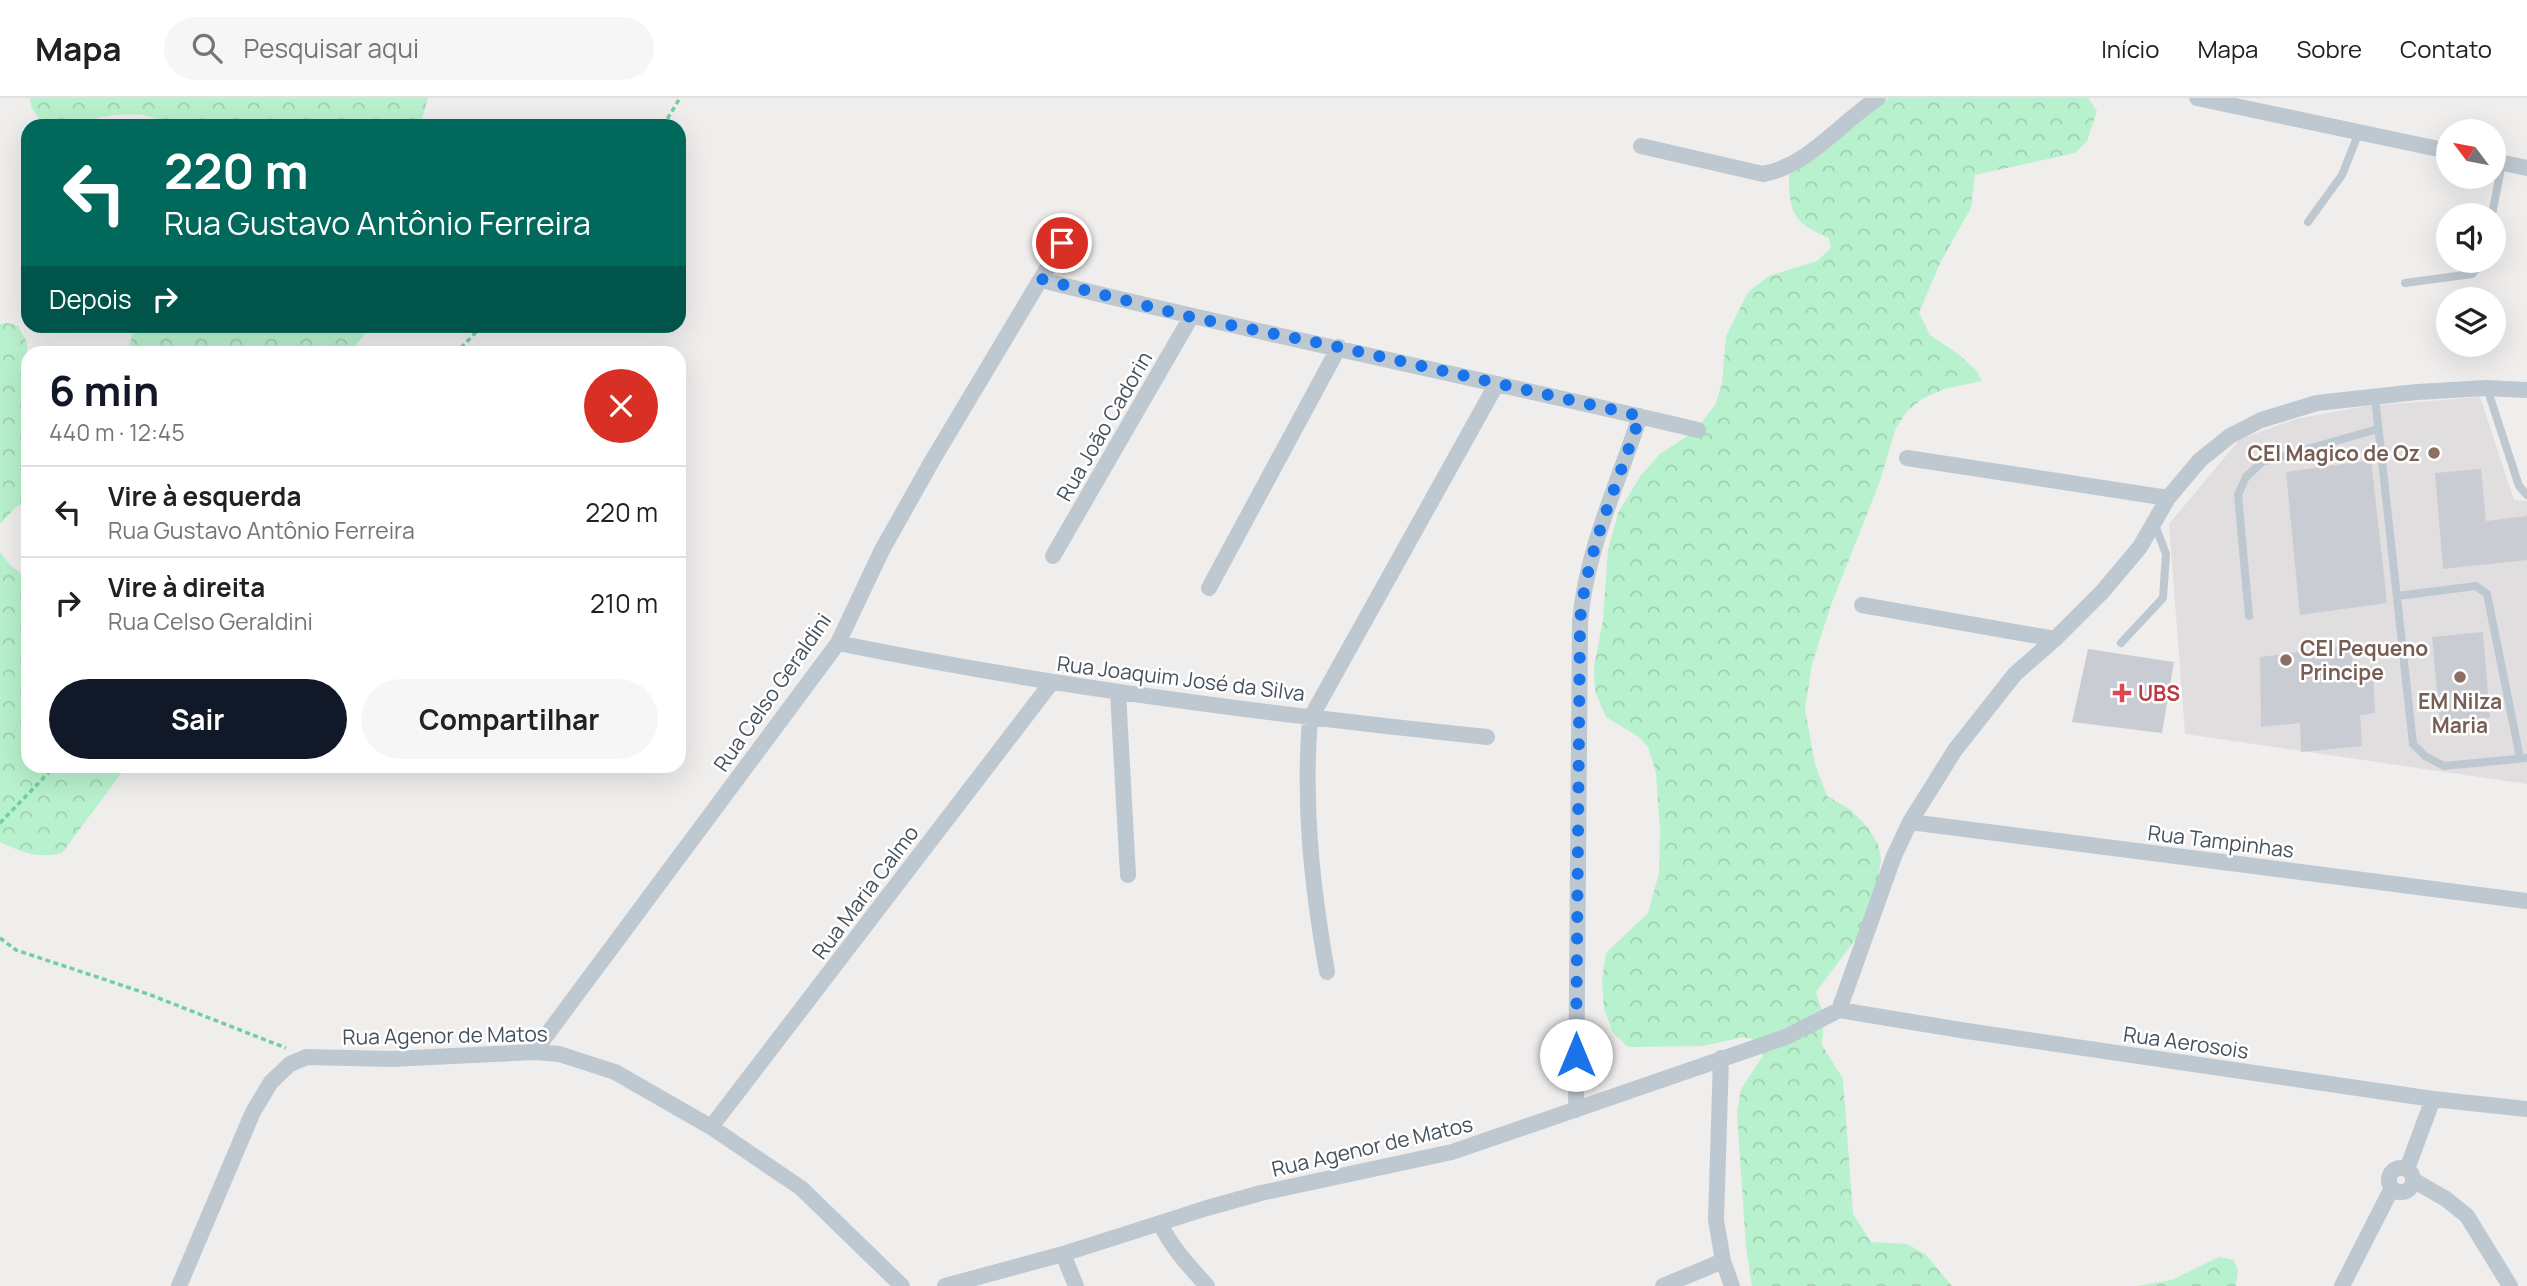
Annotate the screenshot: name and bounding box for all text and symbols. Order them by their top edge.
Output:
search box [164,17,654,80]
text: Mapa [35,26,122,71]
icon: search [188,29,226,67]
text: Pesquisar aqui [244,30,419,66]
text: Início [2101,32,2159,65]
text: Mapa [2197,32,2258,65]
text: Sobre [2296,32,2362,65]
text: Contato [2400,32,2492,65]
north arrow [2436,119,2506,189]
map controls [2436,119,2506,357]
text: 220 m [164,137,308,204]
icon: left [49,147,140,238]
text: Rua Gustavo Antônio Ferreira [164,201,591,245]
button: sound [2436,203,2506,273]
pin [1032,213,1092,273]
icon: arrive [1043,224,1081,262]
icon: right [146,280,184,318]
text: Depois [49,281,132,317]
button: layers [2436,287,2506,357]
street label: Rua João Cadorin [1050,346,1158,506]
text: 6 min [49,361,159,419]
button: close [584,369,658,443]
text: 440 m · 12:45 [49,416,185,448]
place label: CEI Magico de Oz [2248,439,2420,467]
marker: CEI Magico de Oz [2426,445,2442,461]
text: Vire à esquerda [108,478,301,514]
icon: left [49,493,87,531]
text: 220 m [585,494,658,530]
text: Rua Gustavo Antônio Ferreira [108,514,415,546]
text: Vire à direita [108,569,265,605]
icon: right [49,584,87,622]
text: 210 m [590,585,658,621]
text: Rua Celso Geraldini [108,605,313,637]
street label: Rua Celso Geraldini [707,607,837,777]
place label: CEI Pequeno Principe [2300,634,2428,686]
street label: Rua Joaquim José da Silva [1055,649,1307,707]
marker: CEI Pequeno Principe [2278,652,2294,668]
marker: EM Nilza Maria [2452,669,2468,685]
button: Sair [49,679,347,759]
button: Compartilhar [361,679,658,759]
place label: UBS [2138,679,2180,707]
marker: UBS [2112,683,2132,703]
place label: EM Nilza Maria [2418,687,2502,739]
street label: Rua Tampinhas [2146,818,2296,864]
street label: Rua Maria Calmo [805,819,925,965]
position arrow [1539,1018,1613,1092]
street label: Rua Agenor de Matos [342,1019,548,1051]
street label: Rua Aerosois [2122,1019,2250,1065]
street label: Rua Agenor de Matos [1269,1109,1475,1183]

